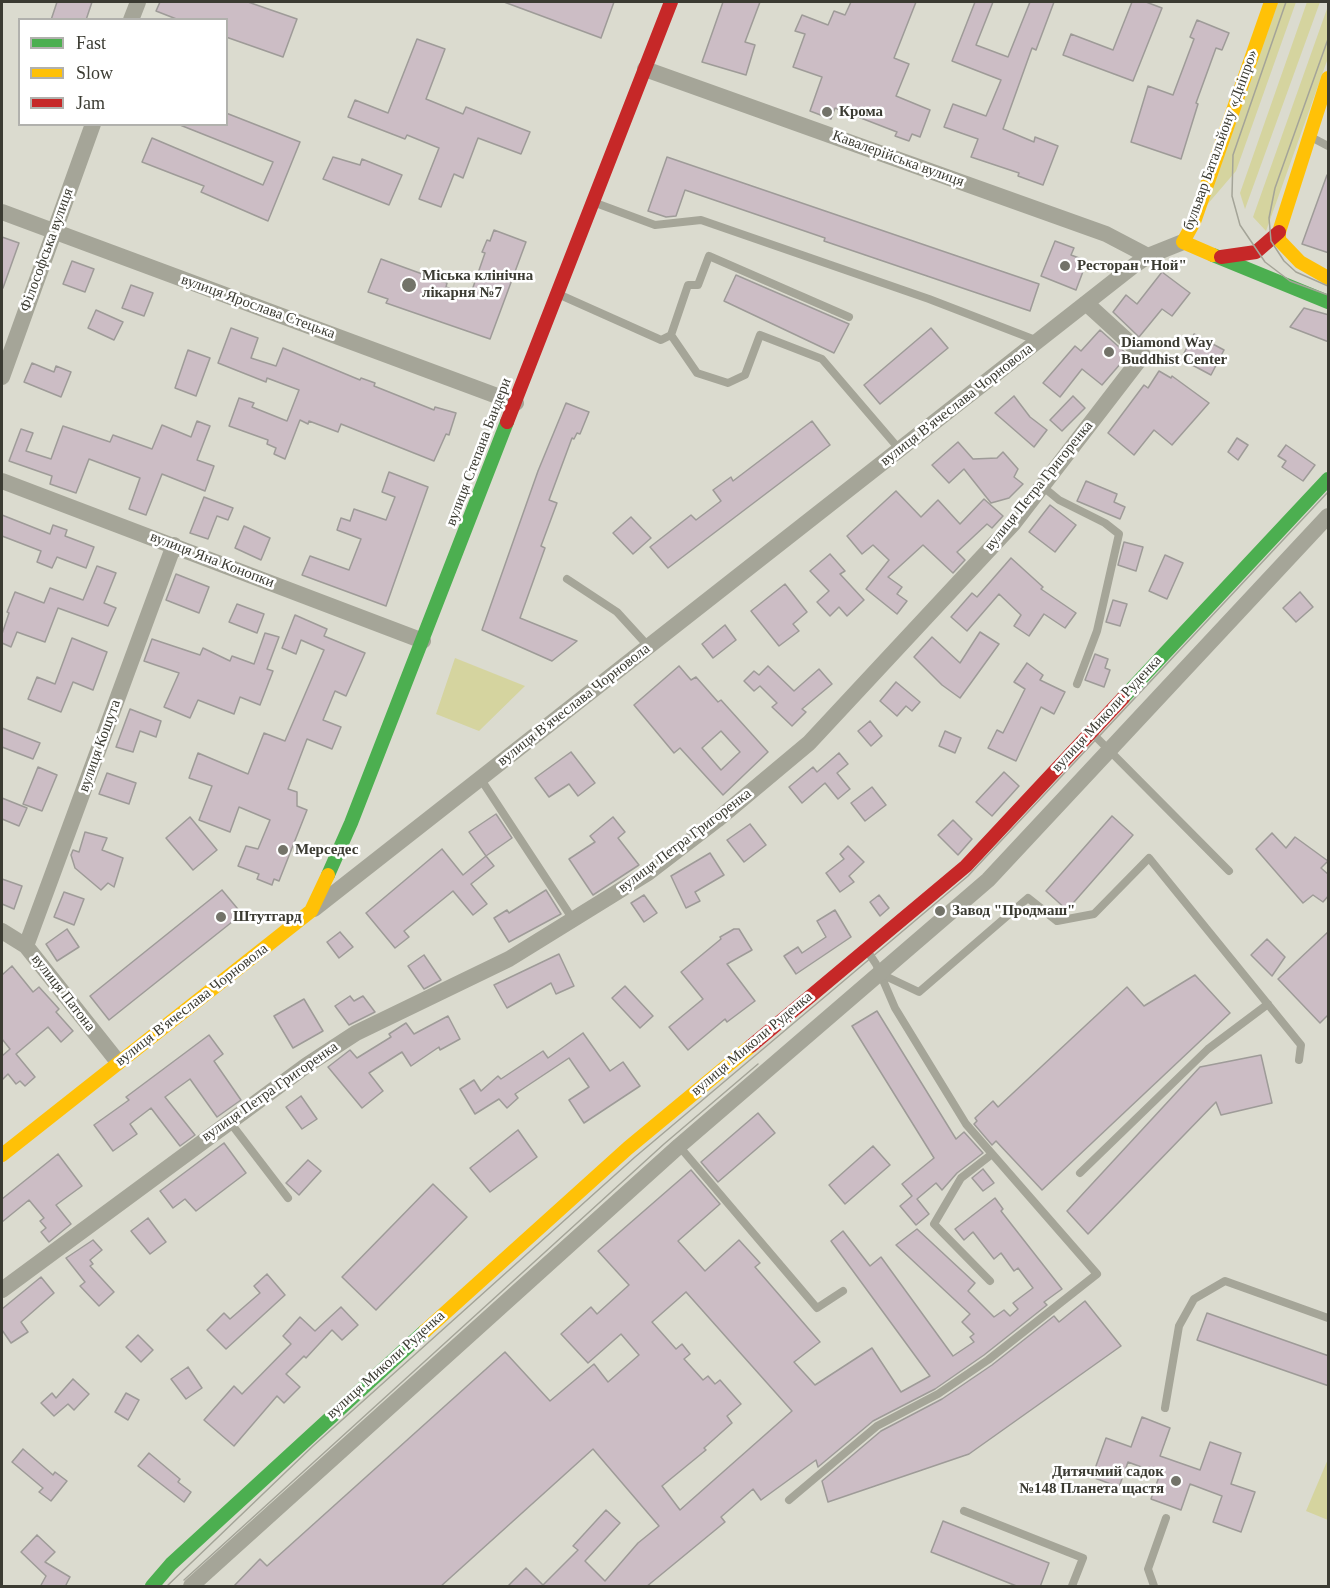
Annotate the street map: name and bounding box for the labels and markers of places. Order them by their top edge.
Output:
place label: Крома [839,103,883,121]
marker: Крома [820,105,834,119]
place label: Ресторан "Ной" [1077,257,1187,275]
marker: Ресторан "Ной" [1058,259,1072,273]
place label: Міська клінічна лікарня №7 [422,267,533,302]
marker: Міська клінічна лікарня №7 [400,276,418,294]
place label: Diamond Way Buddhist Center [1121,334,1227,369]
marker: Diamond Way Buddhist Center [1102,345,1116,359]
place label: Мерседес [295,841,358,859]
marker: Мерседес [276,843,290,857]
place label: Завод "Продмаш" [952,902,1075,920]
marker: Завод "Продмаш" [933,904,947,918]
place label: Штутгард [233,908,302,926]
marker: Штутгард [214,910,228,924]
place label: Дитячмий садок №148 Планета щастя [1019,1463,1164,1498]
marker: Дитячмий садок №148 Планета щастя [1169,1474,1183,1488]

